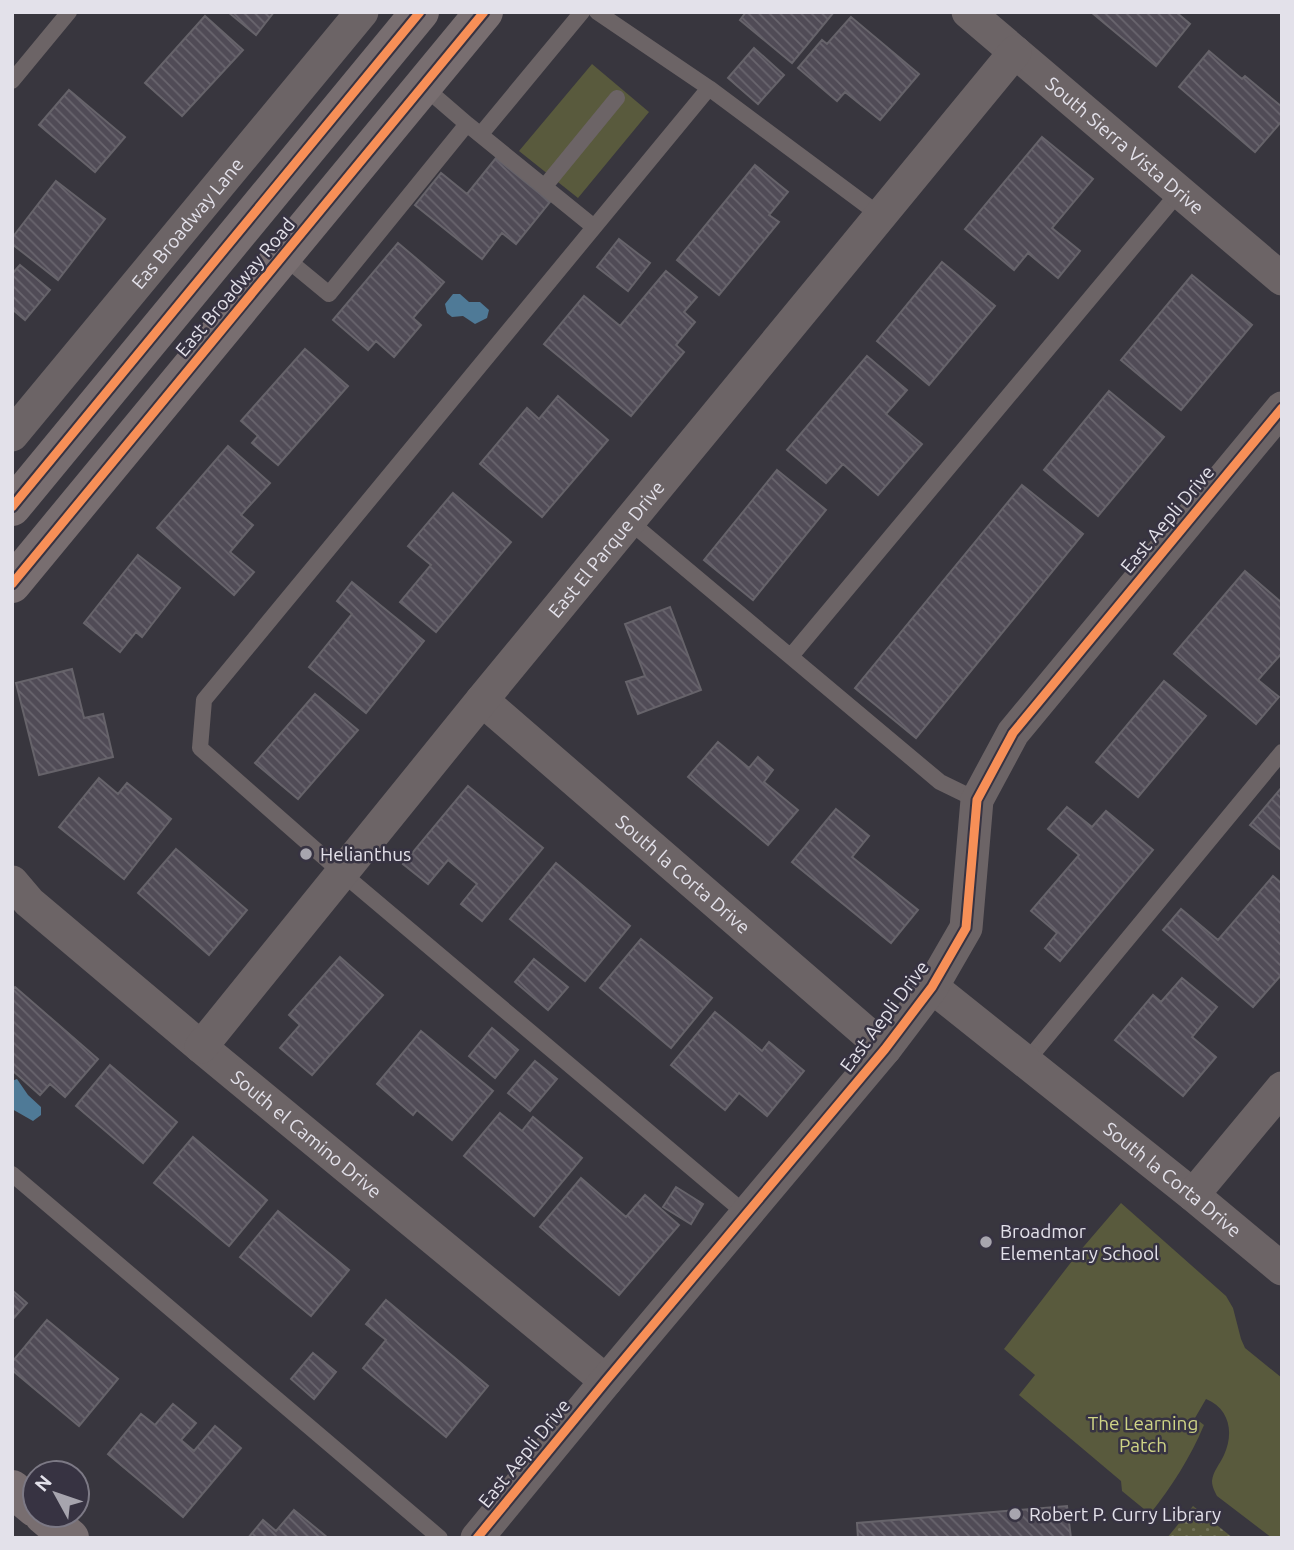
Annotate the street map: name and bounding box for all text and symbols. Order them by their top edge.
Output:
street label: South Sierra Vista Drive [1041,72,1208,219]
street label: Eas Broadway Lane [127,153,248,293]
street label: East Broadway Road [171,213,299,361]
street label: East Aepli Drive [1116,461,1218,577]
street label: East El Parque Drive [544,476,669,622]
street label: South la Corta Drive [612,810,755,938]
place label: Helianthus [320,843,411,865]
marker: Helianthus [298,846,314,862]
street label: East Aepli Drive [835,956,933,1076]
street label: South el Camino Drive [227,1066,386,1202]
street label: South la Corta Drive [1099,1117,1246,1241]
place label: Broadmor Elementary School [1000,1220,1159,1264]
marker: Broadmor Elementary School [978,1234,994,1250]
street label: East Aepli Drive [474,1394,574,1512]
park label: The Learning Patch [1088,1412,1198,1456]
north arrow [21,1459,91,1529]
text: N [30,1471,56,1496]
place label: Robert P. Curry Library [1029,1503,1221,1525]
marker: Robert P. Curry Library [1007,1506,1023,1522]

